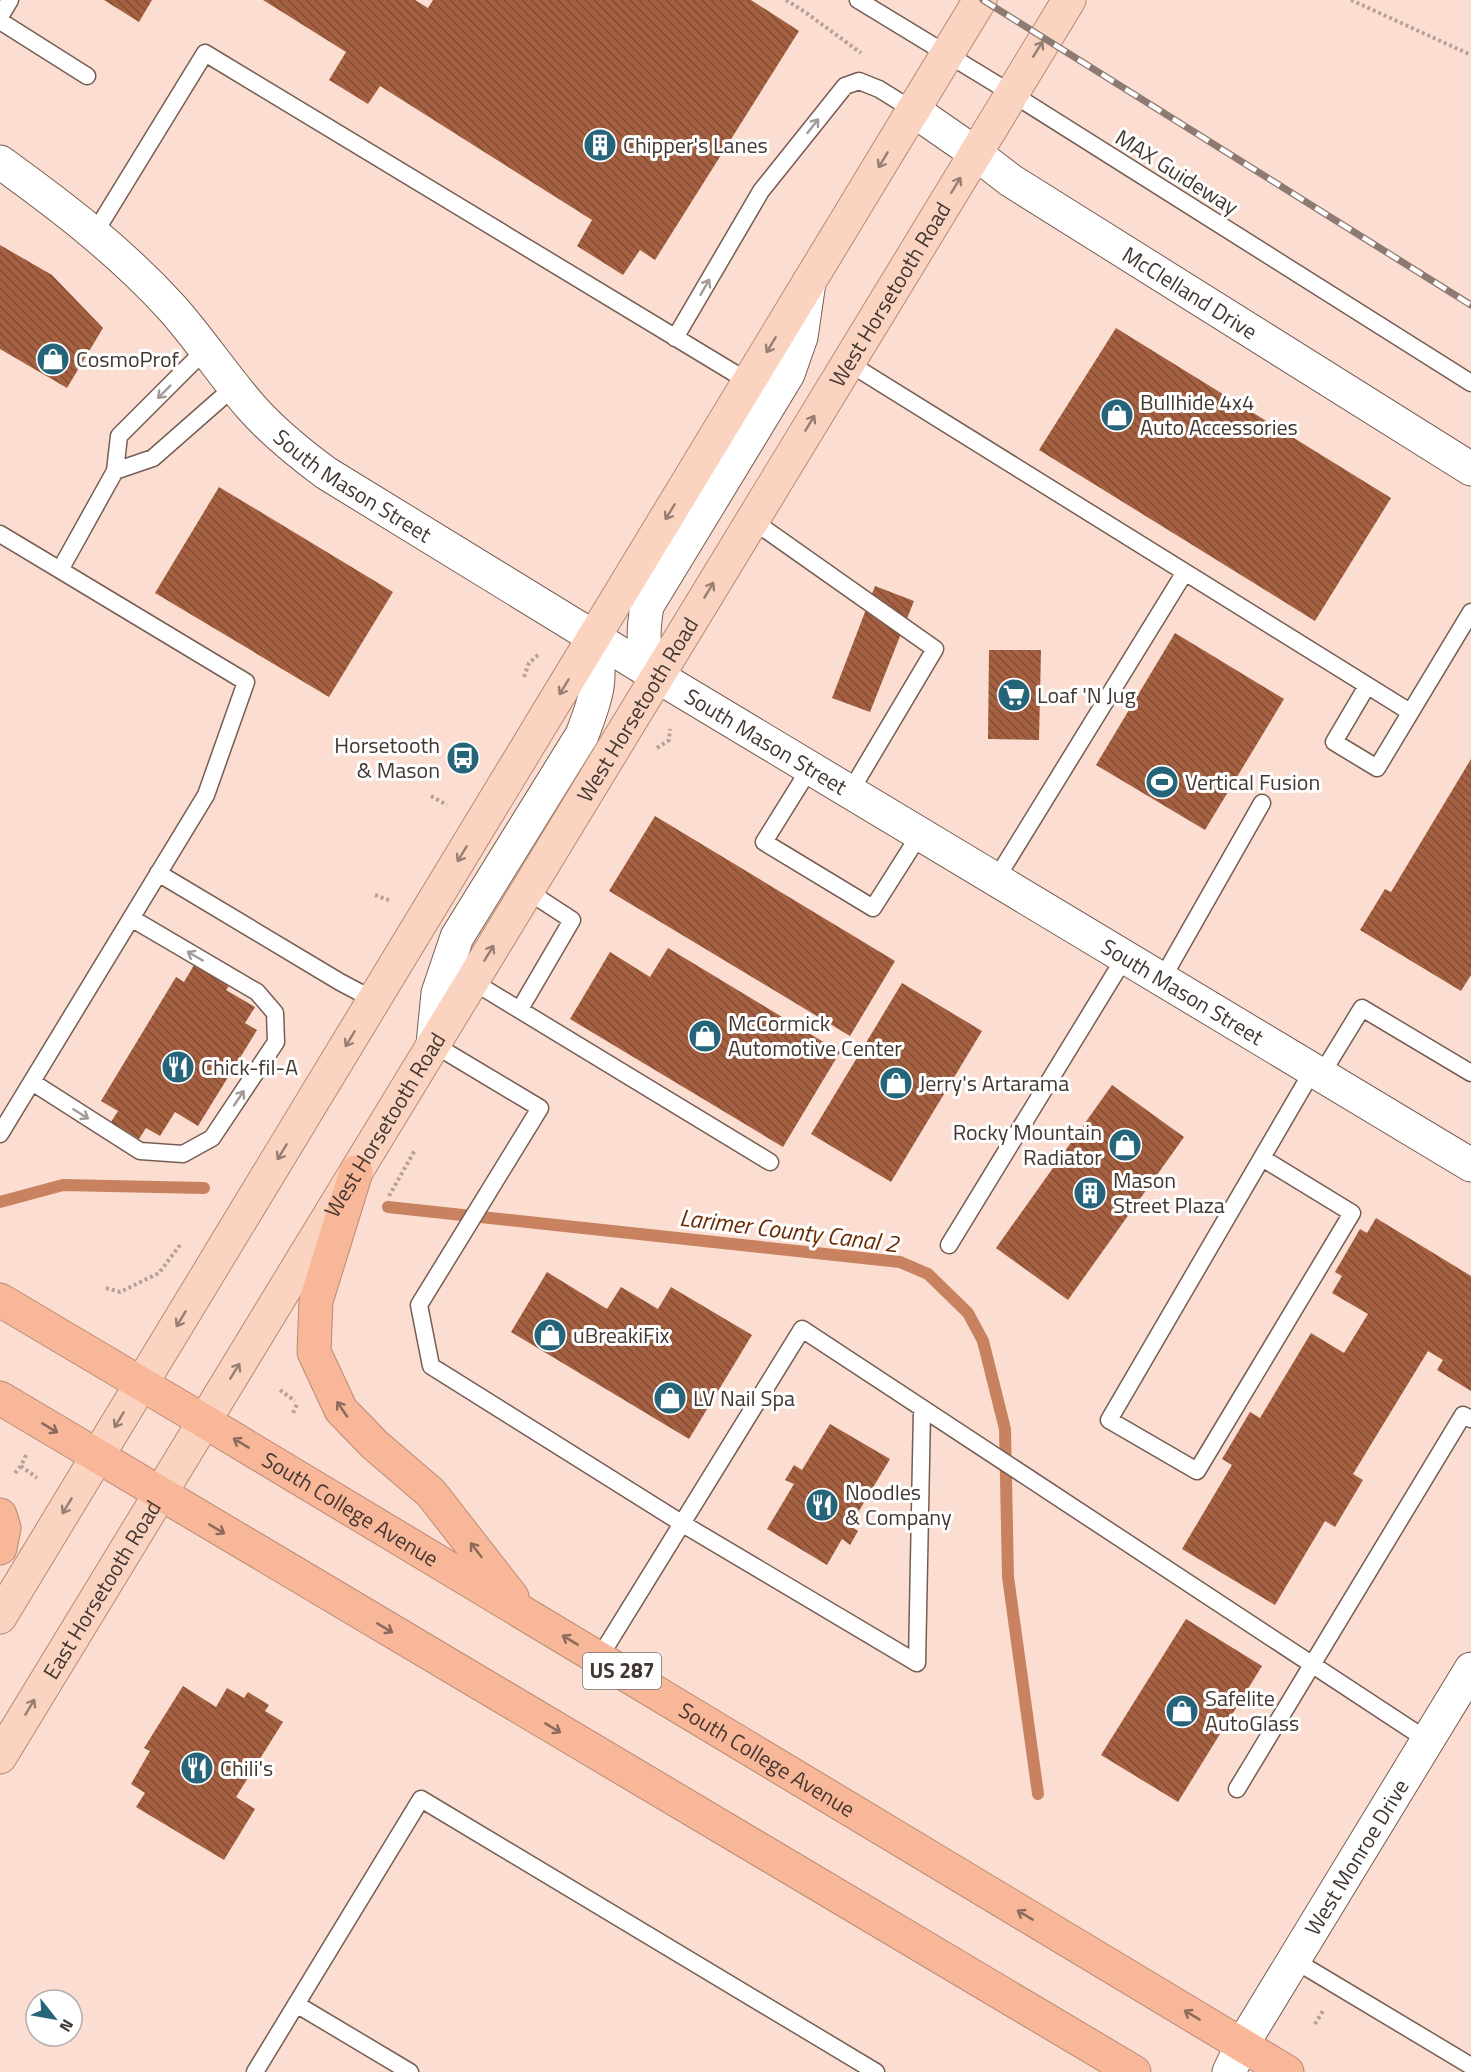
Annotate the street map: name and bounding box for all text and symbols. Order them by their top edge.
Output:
one-way arrow [1033,41,1045,58]
one-way arrow [806,118,819,134]
street label: MAX Guideway [1109,121,1246,224]
building icon: Chipper's Lanes [582,127,618,163]
place label: Chipper's Lanes [623,128,768,162]
one-way arrow [876,151,888,168]
one-way arrow [950,177,962,194]
street label: West Horsetooth Road [820,195,959,394]
street label: McClelland Drive [1116,238,1264,348]
one-way arrow [699,279,711,296]
one-way arrow [765,336,777,353]
shop icon: CosmoProf [35,341,71,377]
place label: CosmoProf [76,342,180,376]
one-way arrow [156,384,171,399]
place label: Bullhide 4x4 Auto Accessories [1140,385,1298,444]
shop icon: Bullhide 4x4 Auto Accessories [1099,397,1135,433]
one-way arrow [805,415,817,432]
street label: South Mason Street [266,421,439,551]
one-way arrow [663,503,675,520]
one-way arrow [704,582,716,599]
street label: West Horsetooth Road [568,611,707,809]
supermarket icon: Loaf 'N Jug [996,677,1032,713]
one-way arrow [557,678,569,695]
place label: Loaf 'N Jug [1037,678,1136,712]
street label: South Mason Street [678,679,854,804]
place label: Horsetooth & Mason [334,728,440,787]
bus stop icon: Horsetooth & Mason [445,740,481,776]
sports icon: Vertical Fusion [1144,764,1180,800]
place label: Vertical Fusion [1185,765,1320,799]
one-way arrow [456,845,468,862]
street label: South Mason Street [1095,930,1270,1054]
one-way arrow [483,945,495,962]
one-way arrow [187,950,204,962]
place label: McCormick Automotive Center [728,1006,902,1065]
shop icon: McCormick Automotive Center [687,1018,723,1054]
street label: West Horsetooth Road [315,1026,454,1224]
one-way arrow [344,1030,356,1047]
restaurant icon: Chick-fil-A [160,1049,196,1085]
place label: Chick-fil-A [201,1050,298,1084]
shop icon: Jerry's Artarama [878,1065,914,1101]
place label: Jerry's Artarama [919,1066,1069,1100]
one-way arrow [233,1090,245,1106]
one-way arrow [72,1108,89,1120]
place label: Rocky Mountain Radiator [953,1115,1102,1174]
shop icon: Rocky Mountain Radiator [1107,1127,1143,1163]
one-way arrow [275,1143,287,1160]
place label: Mason Street Plaza [1113,1163,1225,1222]
building icon: Mason Street Plaza [1072,1175,1108,1211]
water label: Larimer County Canal 2 [678,1199,902,1261]
one-way arrow [174,1310,186,1327]
shop icon: uBreakiFix [532,1317,568,1353]
place label: uBreakiFix [573,1318,670,1352]
one-way arrow [229,1363,241,1380]
shop icon: LV Nail Spa [652,1380,688,1416]
place label: LV Nail Spa [693,1381,795,1415]
one-way arrow [336,1401,348,1418]
one-way arrow [113,1411,125,1428]
one-way arrow [41,1423,58,1435]
one-way arrow [233,1437,250,1449]
street label: South College Avenue [256,1443,445,1575]
place label: Noodles & Company [845,1475,952,1534]
restaurant icon: Noodles & Company [804,1487,840,1523]
street label: East Horsetooth Road [34,1493,169,1686]
one-way arrow [61,1497,73,1514]
one-way arrow [208,1523,225,1535]
one-way arrow [469,1542,482,1558]
one-way arrow [376,1622,393,1634]
one-way arrow [562,1634,579,1646]
road number: US 287 [583,1653,661,1689]
place label: Safelite AutoGlass [1205,1681,1299,1740]
street label: South College Avenue [672,1693,862,1826]
shop icon: Safelite AutoGlass [1164,1693,1200,1729]
one-way arrow [25,1699,37,1716]
one-way arrow [544,1722,561,1734]
restaurant icon: Chili's [179,1750,215,1786]
place label: Chili's [220,1751,273,1785]
street label: West Monroe Drive [1296,1772,1417,1942]
one-way arrow [1017,1908,1034,1920]
north arrow [24,1988,84,2048]
one-way arrow [1184,2009,1201,2021]
text: N [54,2015,80,2037]

